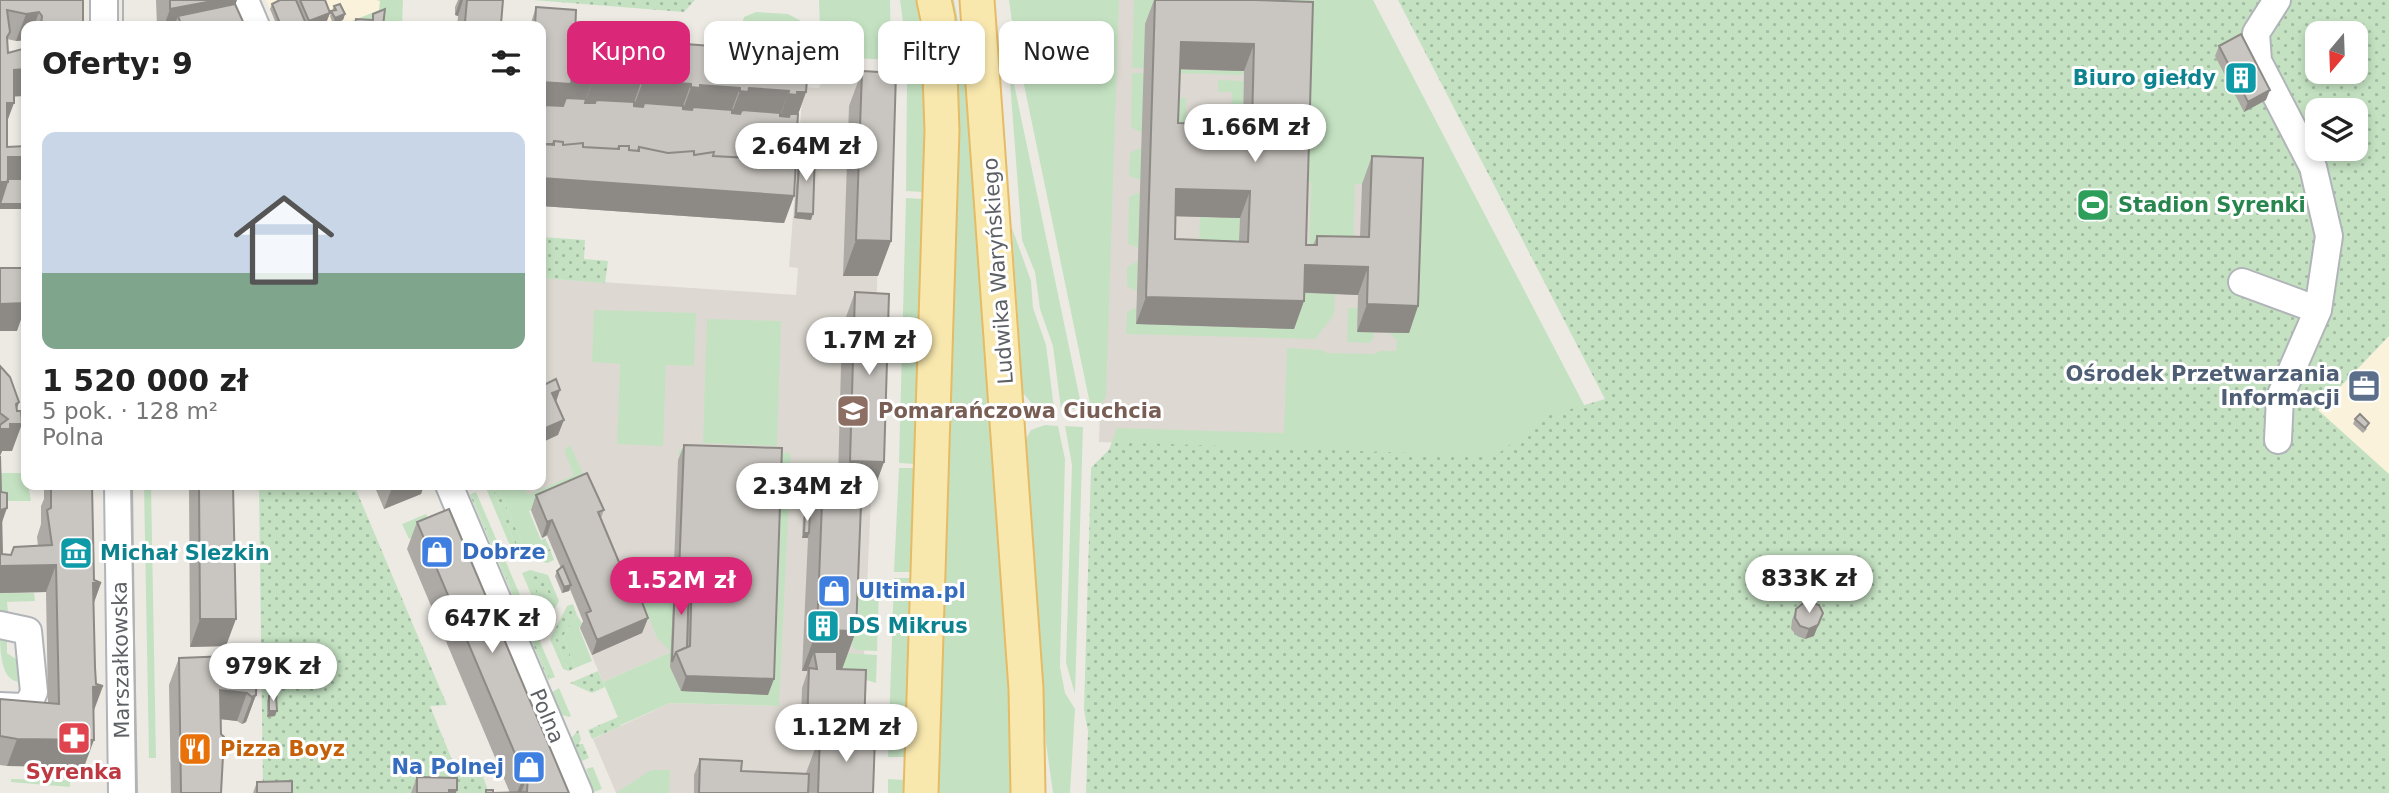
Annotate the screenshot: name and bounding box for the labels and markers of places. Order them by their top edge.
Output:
building icon: Biuro giełdy [2222,59,2260,97]
place label: Biuro giełdy [2073,66,2216,90]
pin: 1.66M zł [1183,104,1327,164]
pin: 2.64M zł [734,124,878,183]
sports icon: Stadion Syrenki [2074,186,2112,224]
place label: Stadion Syrenki [2118,193,2306,217]
pin: 1.7M zł [804,318,934,377]
place label: Ośrodek Przetwarzania Informacji [2065,362,2340,410]
office icon: Ośrodek Przetwarzania Informacji [2345,367,2383,405]
school or university icon: Pomarańczowa Ciuchcia [834,392,872,430]
place label: Pomarańczowa Ciuchcia [878,399,1162,423]
pin: 2.34M zł [735,463,879,523]
shop icon: Dobrze [418,533,456,571]
museum icon: Michał Slezkin [57,534,95,572]
place label: Dobrze [462,540,546,564]
place label: Michał Slezkin [100,541,270,565]
pin: 833K zł [1744,556,1874,615]
pin: 1.52M zł [609,558,753,617]
shop icon: Ultima.pl [815,572,853,610]
place label: Ultima.pl [858,579,966,603]
pin: 647K zł [427,596,557,655]
building icon: DS Mikrus [804,607,842,645]
place label: DS Mikrus [848,614,968,638]
pin: 979K zł [208,644,338,703]
pin: 1.12M zł [774,704,918,764]
pharmacy icon: Syrenka [55,719,93,757]
restaurant icon: Pizza Boyz [176,730,214,768]
place label: Pizza Boyz [220,737,345,761]
shop icon: Na Polnej [510,748,548,786]
place label: Na Polnej [392,755,504,779]
place label: Syrenka [26,760,122,784]

